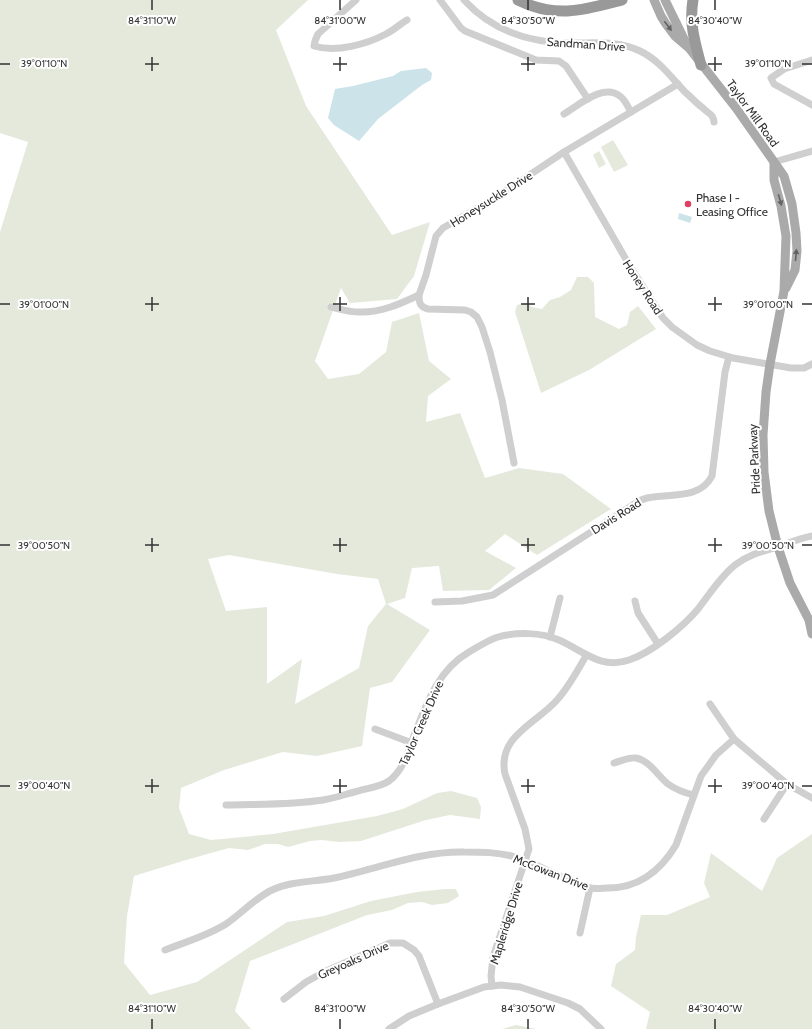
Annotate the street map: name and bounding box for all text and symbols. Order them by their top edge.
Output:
text: 84°31'10"W [128,14,177,27]
text: 84°31'00"W [314,14,366,27]
text: 84°30'50"W [501,14,555,27]
text: 84°30'40"W [688,14,743,27]
one-way arrow [664,21,673,32]
street label: Sandman Drive [546,34,626,54]
text: 39°01'10"N [21,57,67,70]
text: 39°01'10"N [745,57,791,70]
street label: Taylor Mill Road [724,76,782,150]
street label: Honeysuckle Drive [447,168,535,230]
place label: Phase I - Leasing Office [696,190,768,219]
one-way arrow [777,193,783,206]
marker: Phase I - Leasing Office [683,199,693,209]
one-way arrow [793,248,800,261]
street label: Honey Road [620,257,666,317]
text: 39°01'00"N [19,298,69,311]
text: 39°01'00"N [743,298,793,311]
street label: Pride Parkway [745,423,763,495]
street label: Davis Road [588,495,644,537]
text: 39°00'50"N [18,539,70,552]
text: 39°00'50"N [742,539,794,552]
street label: Taylor Creek Drive [396,678,446,768]
text: 39°00'40"N [18,779,70,792]
text: 39°00'40"N [742,779,794,792]
street label: McCowan Drive [511,851,591,893]
street label: Mapleridge Drive [486,880,526,966]
street label: Greyoaks Drive [315,938,391,982]
text: 84°31'10"W [128,1002,177,1015]
text: 84°31'00"W [314,1002,366,1015]
text: 84°30'50"W [501,1002,555,1015]
text: 84°30'40"W [688,1002,743,1015]

